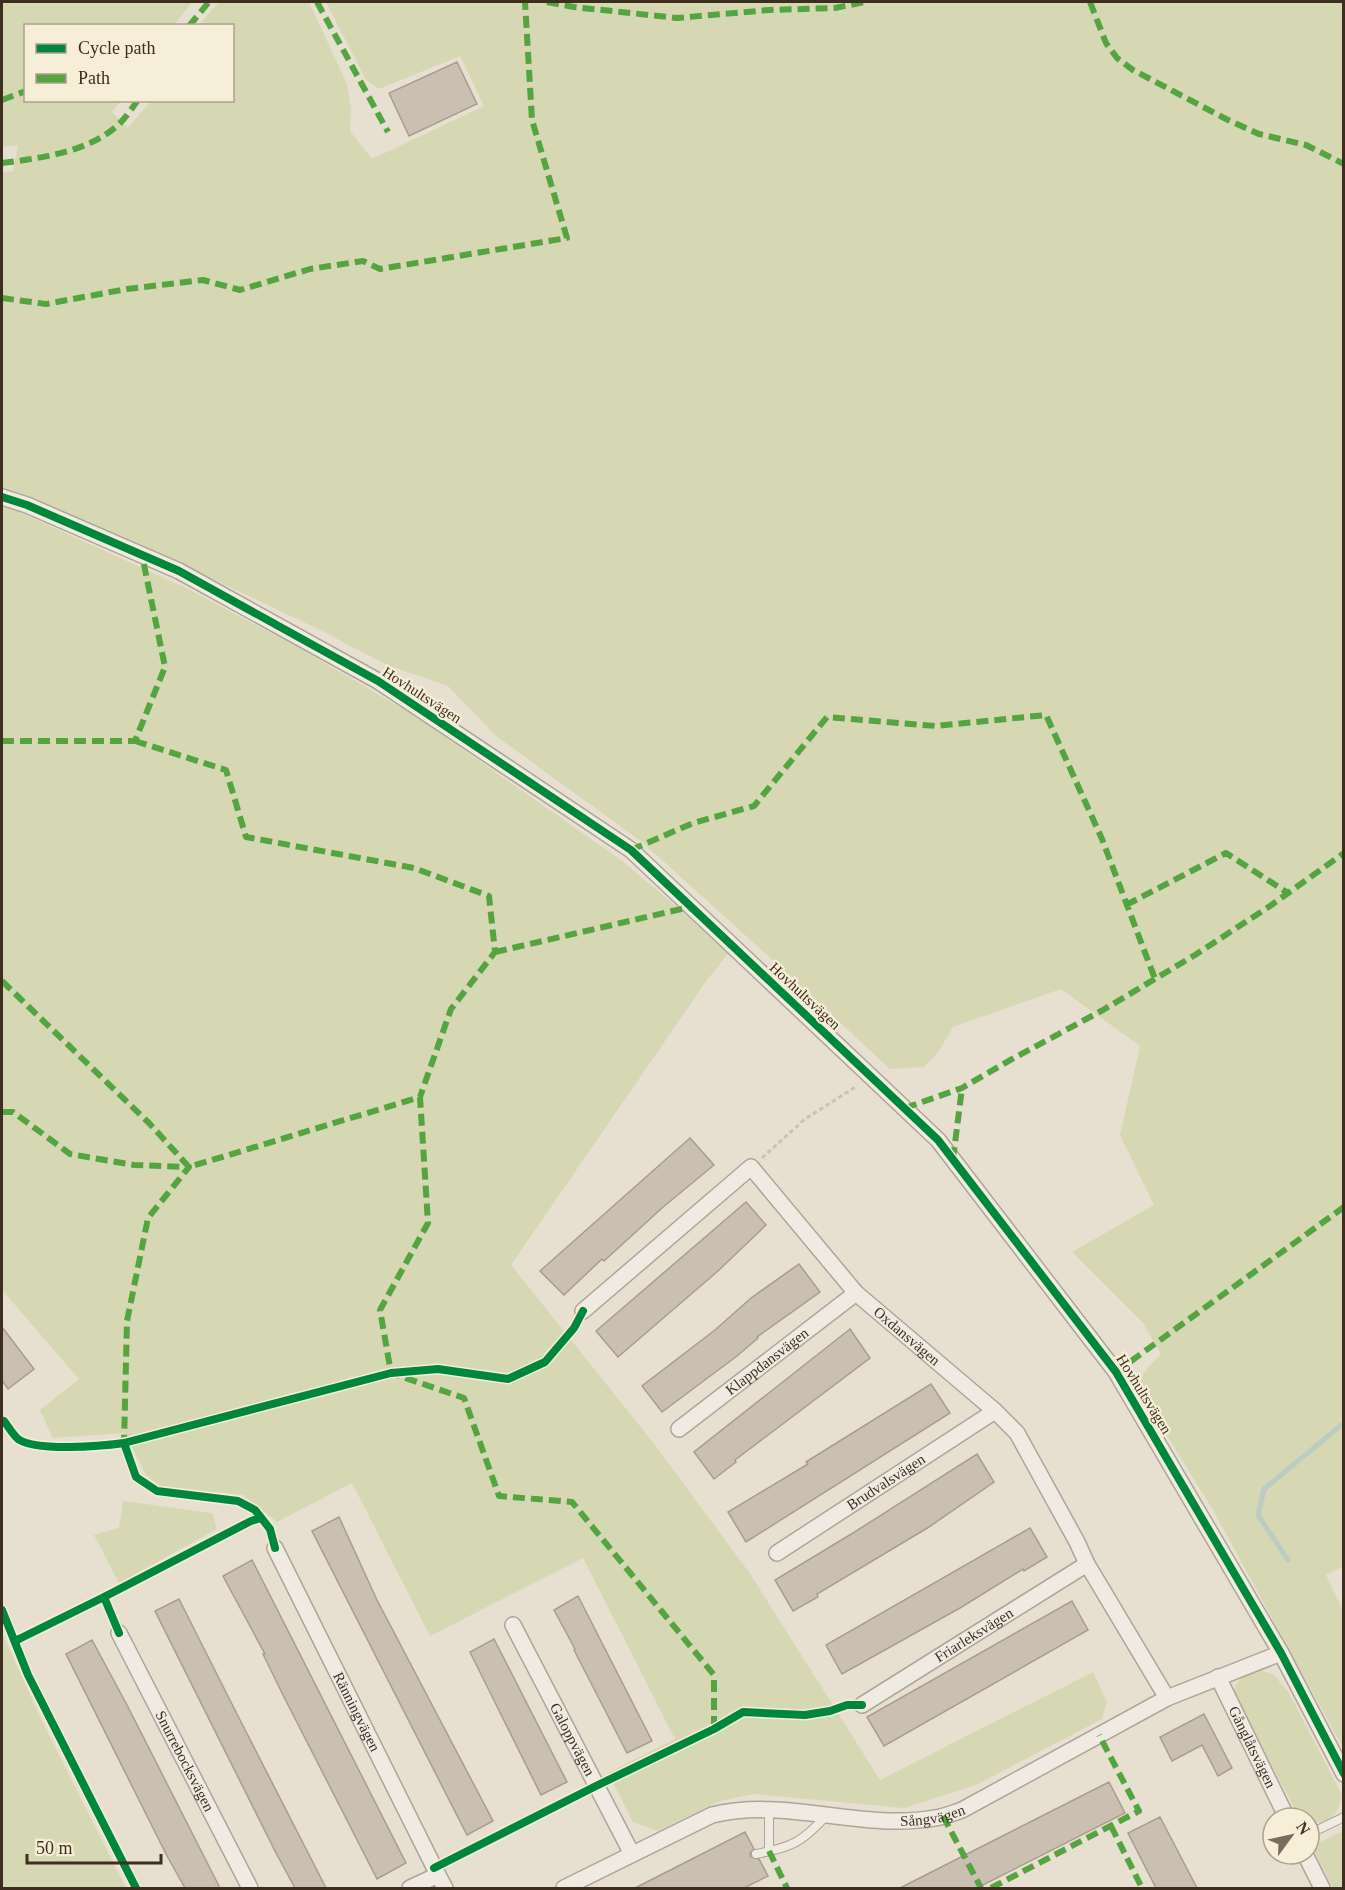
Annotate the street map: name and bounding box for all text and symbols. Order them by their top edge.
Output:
legend [24,24,234,102]
text: Cycle path [78,38,155,58]
text: Path [78,68,110,88]
street label: Hovhultsvägen [380,664,465,727]
street label: Hovhultsvägen [766,959,844,1033]
street label: Oxdansvägen [871,1304,944,1369]
street label: Klappdansvägen [722,1324,812,1398]
street label: Hovhultsvägen [1113,1351,1175,1437]
street label: Brudvalsvägen [844,1450,928,1513]
street label: Friarleksvägen [932,1604,1016,1665]
street label: Ränningvägen [330,1669,383,1755]
street label: Galoppvägen [547,1700,598,1779]
street label: Gånglåtsvägen [1225,1703,1279,1791]
street label: Snurrebocksvägen [152,1708,217,1814]
street label: Sångvägen [900,1801,967,1829]
north arrow [1261,1806,1321,1866]
text: N [1293,1819,1314,1838]
scale bar [27,1827,160,1865]
text: 50 m [36,1838,73,1858]

